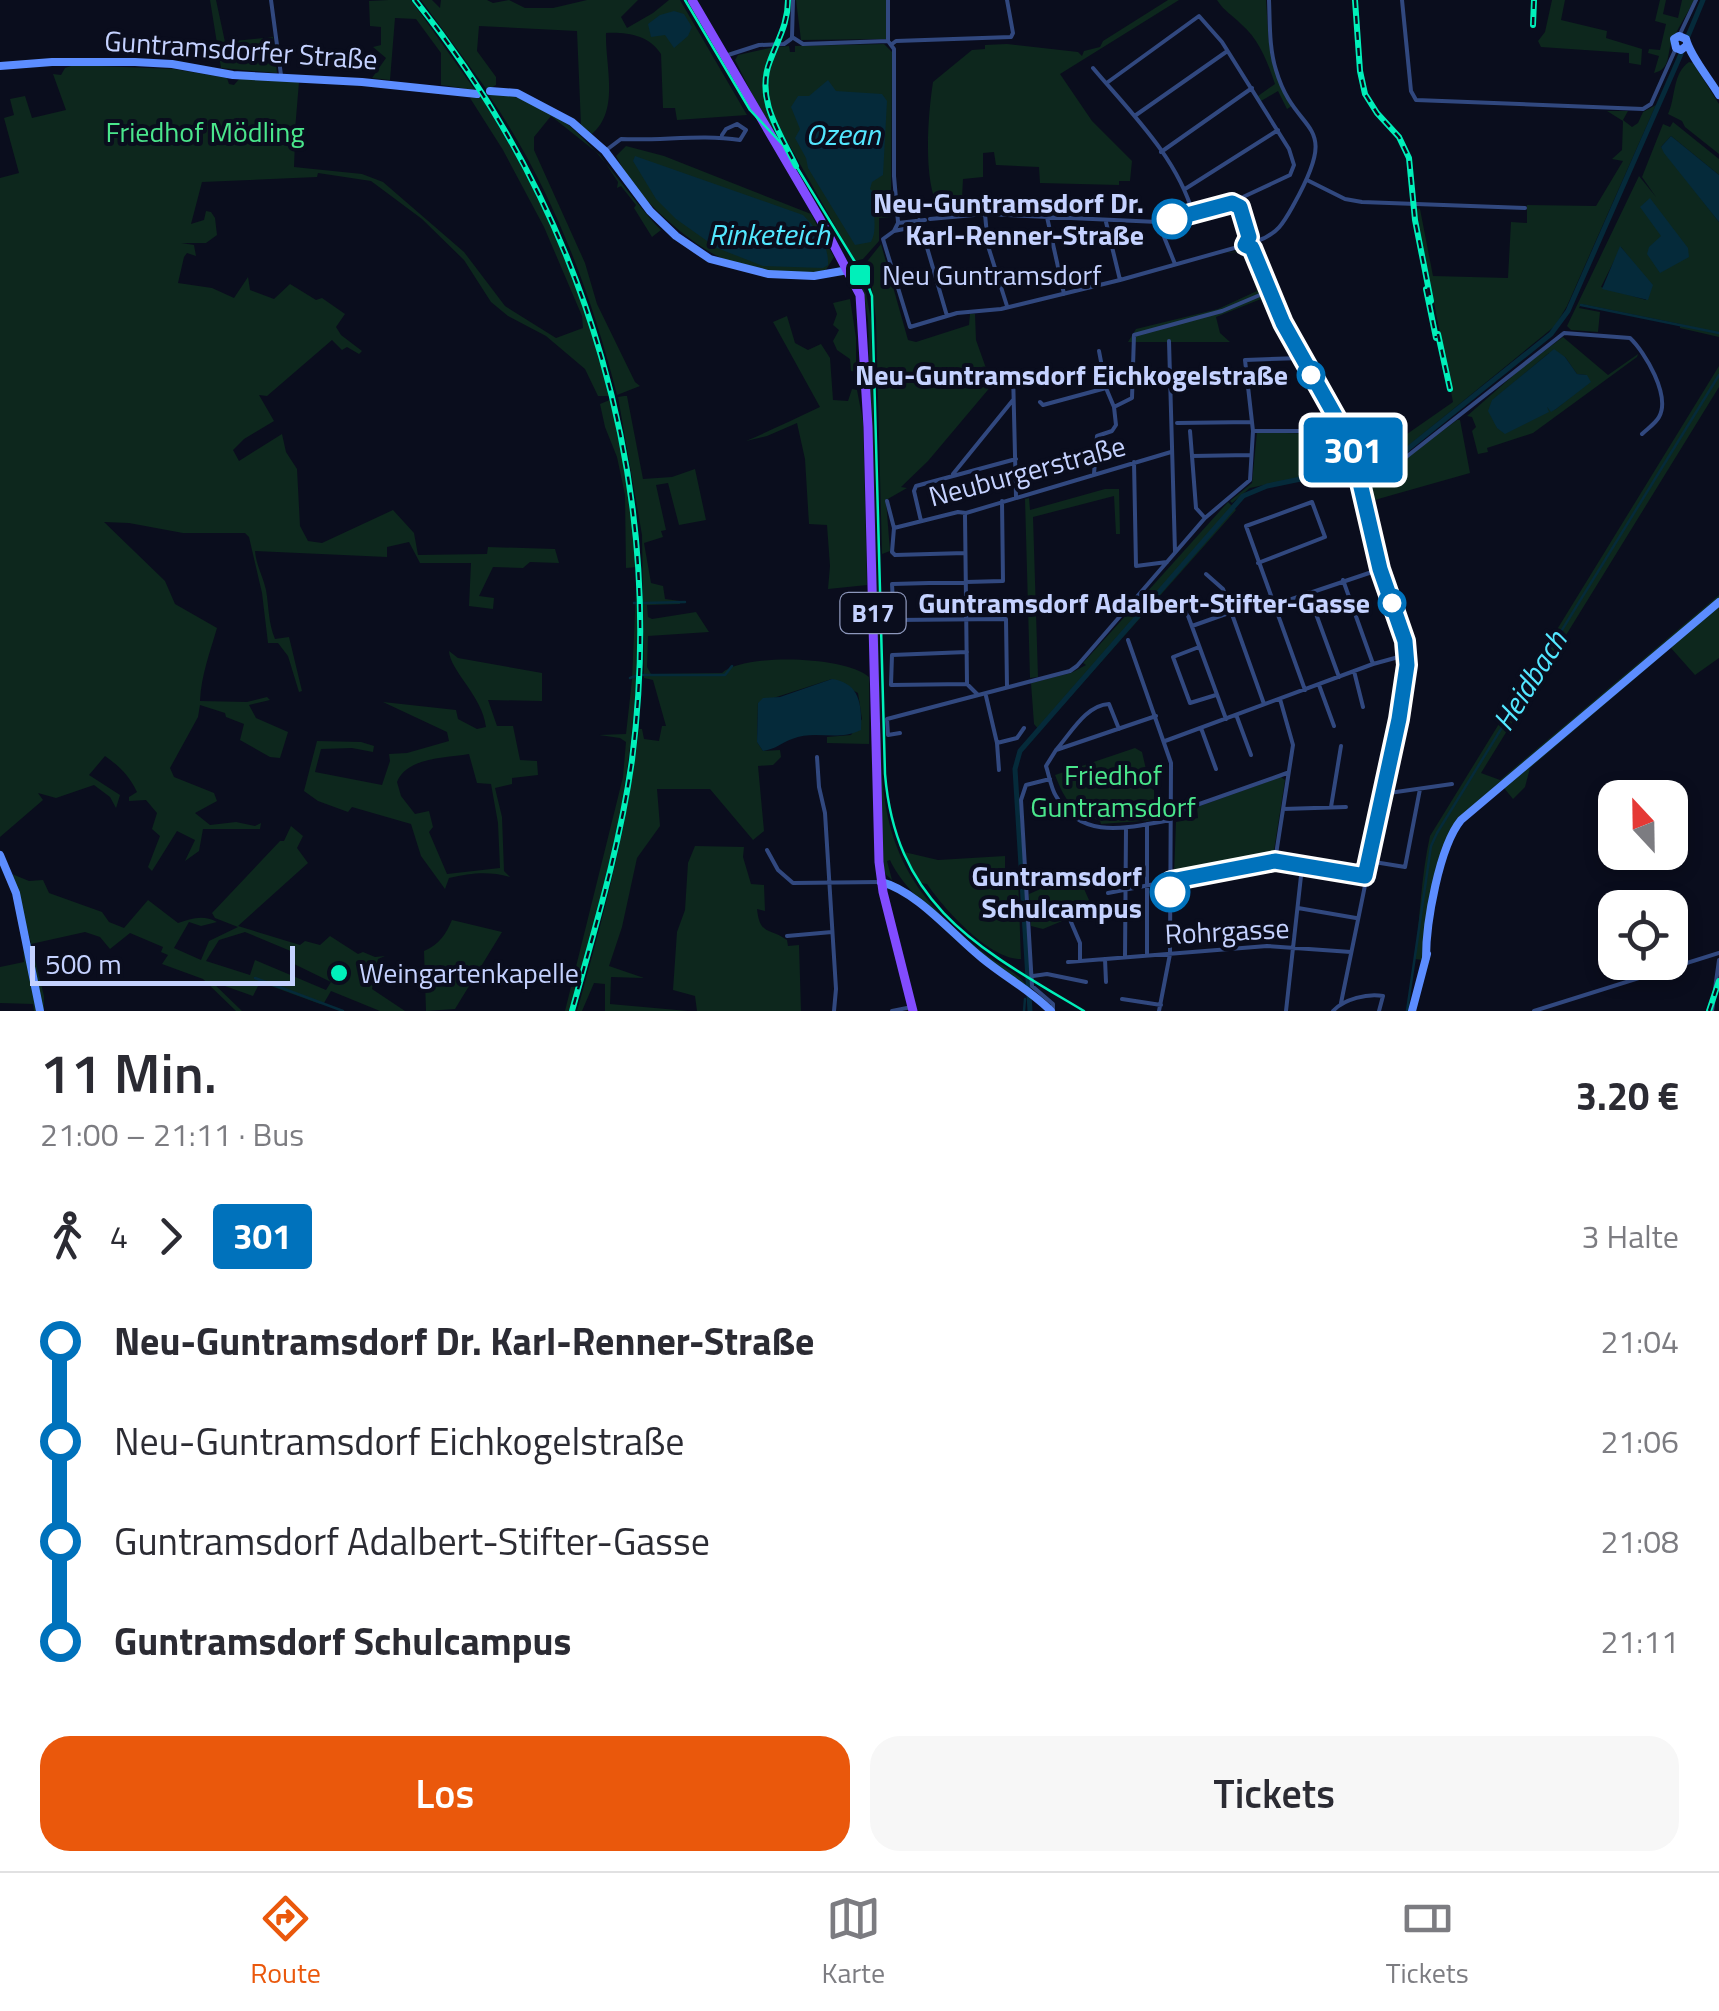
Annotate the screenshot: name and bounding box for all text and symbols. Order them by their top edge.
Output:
street label: Guntramsdorfer Straße [103,18,379,81]
park label: Friedhof Mödling [105,110,305,153]
water label: Ozean [805,111,882,157]
place label: Neu-Guntramsdorf Dr. Karl-Renner-Straße [873,181,1144,256]
marker: Neu-Guntramsdorf Dr. Karl-Renner-Straße [1153,200,1191,238]
water label: Rinketeich [708,211,831,257]
place label: Neu Guntramsdorf [882,253,1102,296]
marker: Neu Guntramsdorf [847,262,873,288]
place label: Neu-Guntramsdorf Eichkogelstraße [855,353,1288,396]
marker: Neu-Guntramsdorf Eichkogelstraße [1298,362,1324,388]
line badge: 301 [1296,418,1410,482]
text: 301 [1324,423,1382,477]
street label: Neuburgerstraße [924,424,1130,517]
place label: Guntramsdorf Adalbert-Stifter-Gasse [918,581,1370,624]
marker: Guntramsdorf Adalbert-Stifter-Gasse [1379,590,1405,616]
road number: B17 [840,593,906,633]
water label: Heidbach [1480,620,1579,740]
park label: Friedhof Guntramsdorf [1030,753,1197,828]
north arrow [1598,780,1688,870]
map controls [1598,780,1688,980]
place label: Guntramsdorf Schulcampus [972,854,1142,929]
marker: Guntramsdorf Schulcampus [1151,873,1189,911]
button: locate [1598,890,1688,980]
street label: Rohrgasse [1163,906,1290,955]
scale bar [30,941,295,986]
text: 500 m [45,942,122,985]
place label: Weingartenkapelle [359,951,579,994]
marker: Weingartenkapelle [328,962,350,984]
text: 11 Min. [40,1031,217,1114]
text: 3.20 € [1576,1067,1679,1125]
text: 21:00 – 21:11 · Bus [40,1110,304,1158]
icon: walk [40,1209,95,1264]
icon: forward [143,1209,198,1264]
text: 301 [233,1209,292,1263]
text: 4 [110,1212,128,1260]
text: 3 Halte [1582,1212,1679,1260]
text: Neu-Guntramsdorf Dr. Karl-Renner-Straße [114,1312,814,1370]
text: 21:04 [1600,1317,1679,1365]
text: Neu-Guntramsdorf Eichkogelstraße [114,1412,684,1470]
text: 21:06 [1600,1417,1679,1465]
text: Guntramsdorf Adalbert-Stifter-Gasse [114,1512,710,1570]
text: 21:08 [1600,1517,1679,1565]
text: Guntramsdorf Schulcampus [114,1612,571,1670]
text: 21:11 [1600,1617,1679,1665]
button: Los [40,1736,850,1851]
button: Tickets [870,1736,1679,1851]
tab: Route [250,1891,321,1994]
tab: Karte [821,1891,885,1994]
tab: Tickets [1386,1891,1469,1994]

